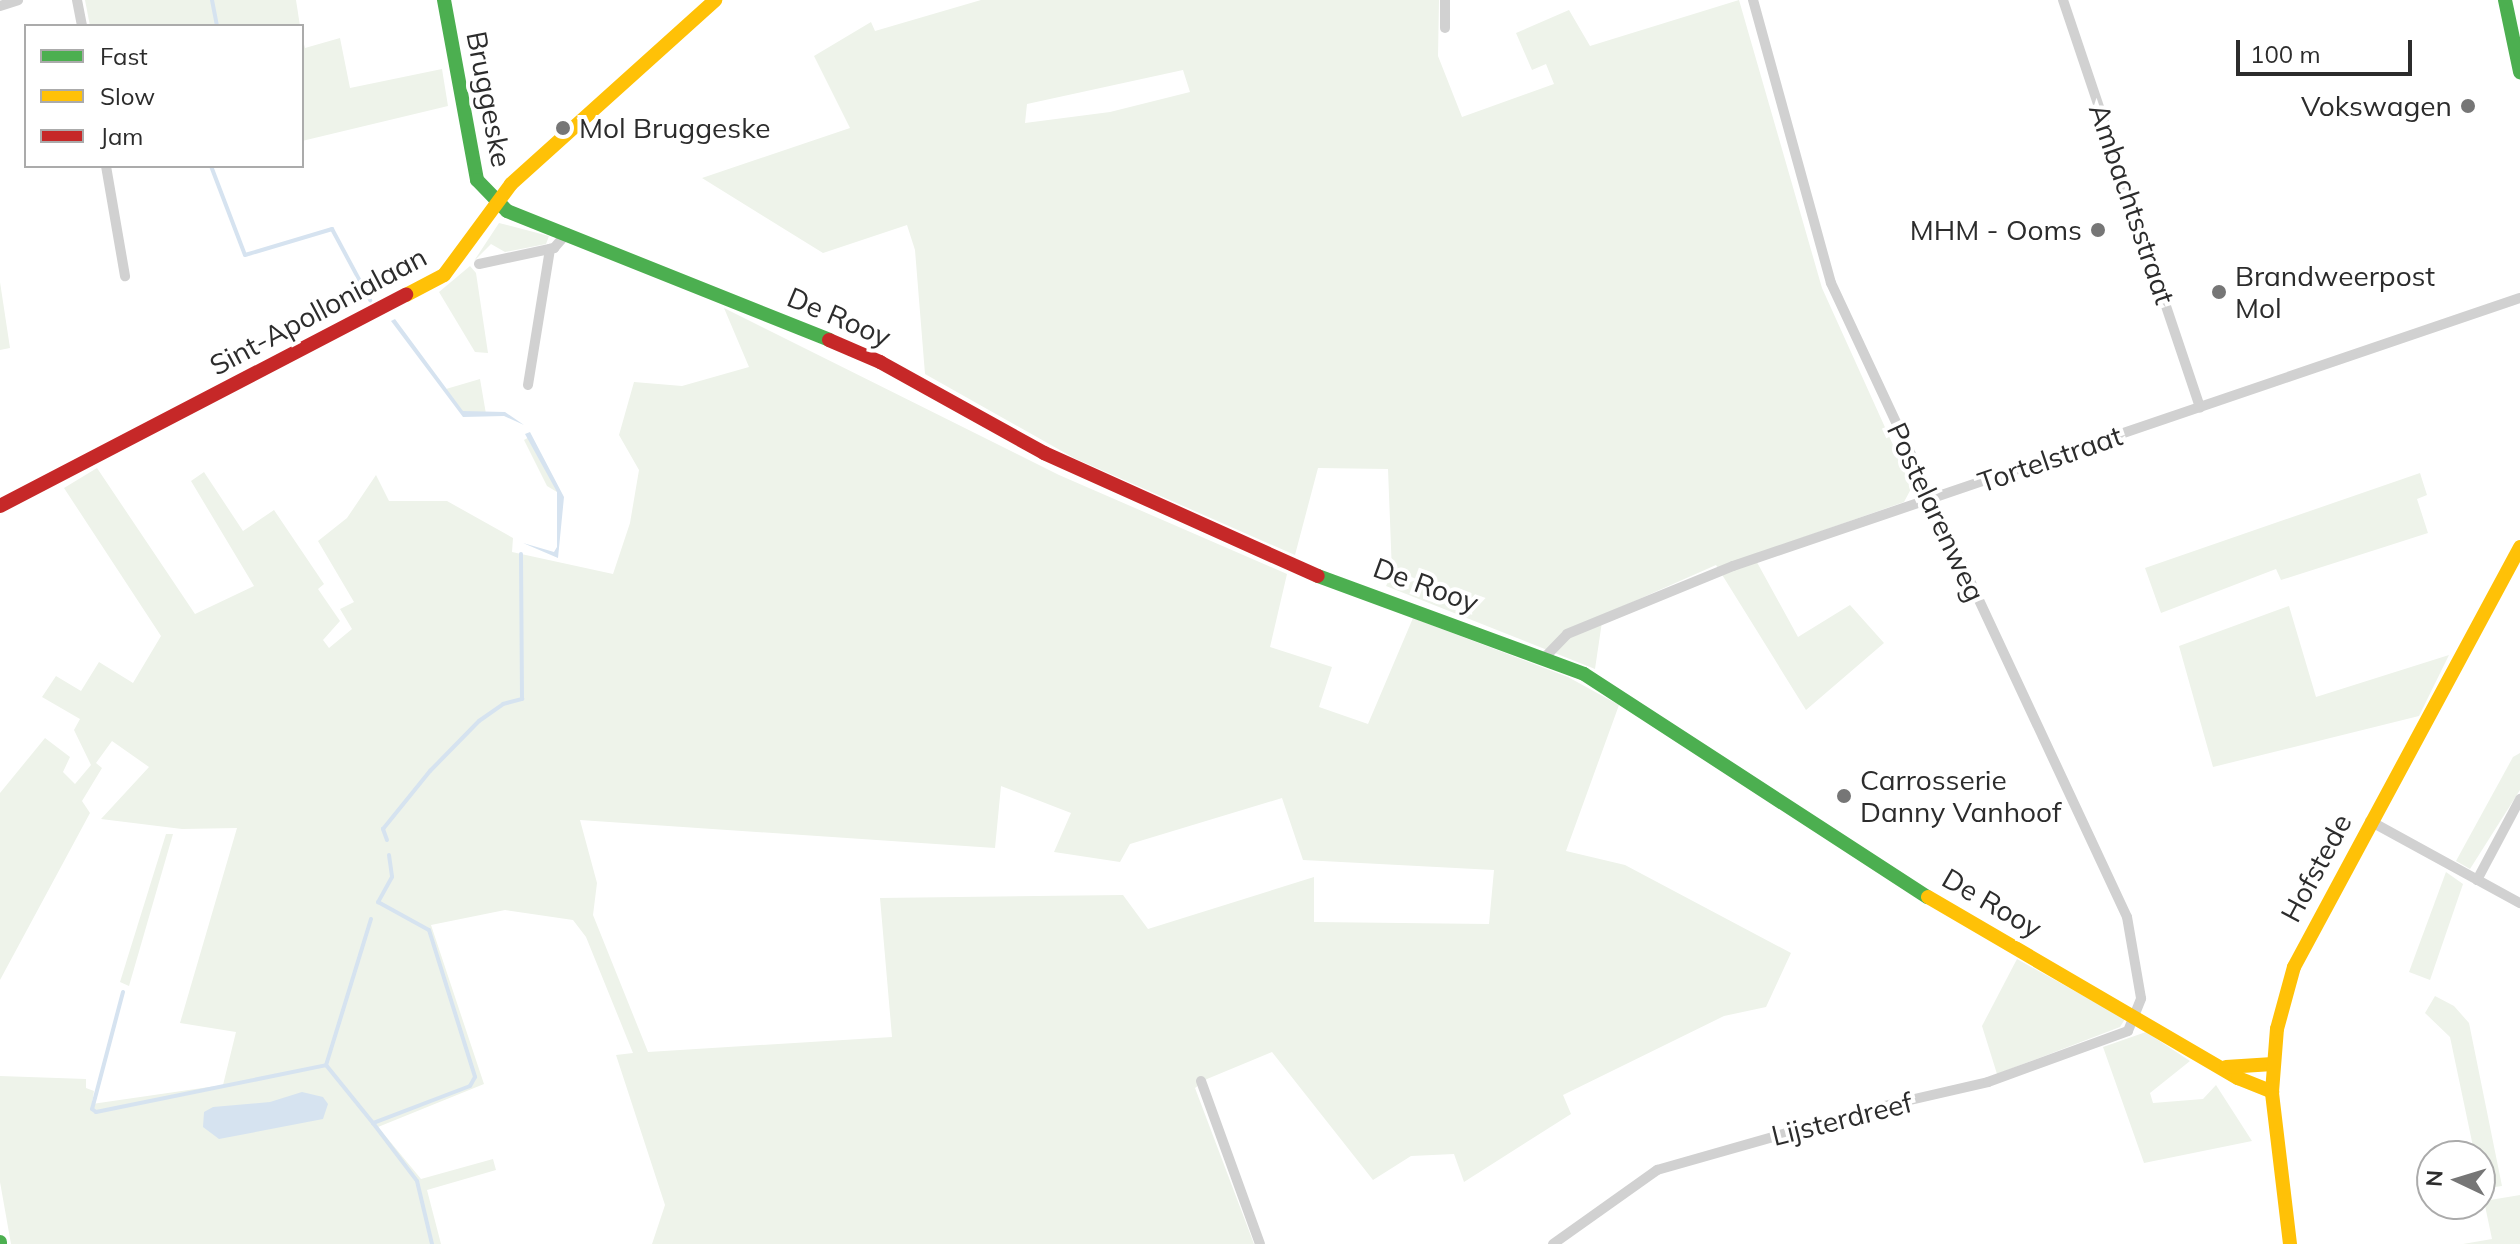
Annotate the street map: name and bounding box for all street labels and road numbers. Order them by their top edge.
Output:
street label: Bruggeske [459,28,519,170]
street label: Ambachtsstraat [2082,99,2182,309]
street label: Sint-Apollonialaan [204,240,432,382]
street label: De Rooy [782,280,896,354]
street label: Postelarenweg [1880,417,1992,607]
street label: Tortelstraat [1974,419,2126,499]
street label: De Rooy [1369,551,1483,619]
street label: Hofstede [2274,808,2358,928]
street label: De Rooy [1936,861,2048,945]
street label: Lijsterdreef [1768,1085,1916,1153]

